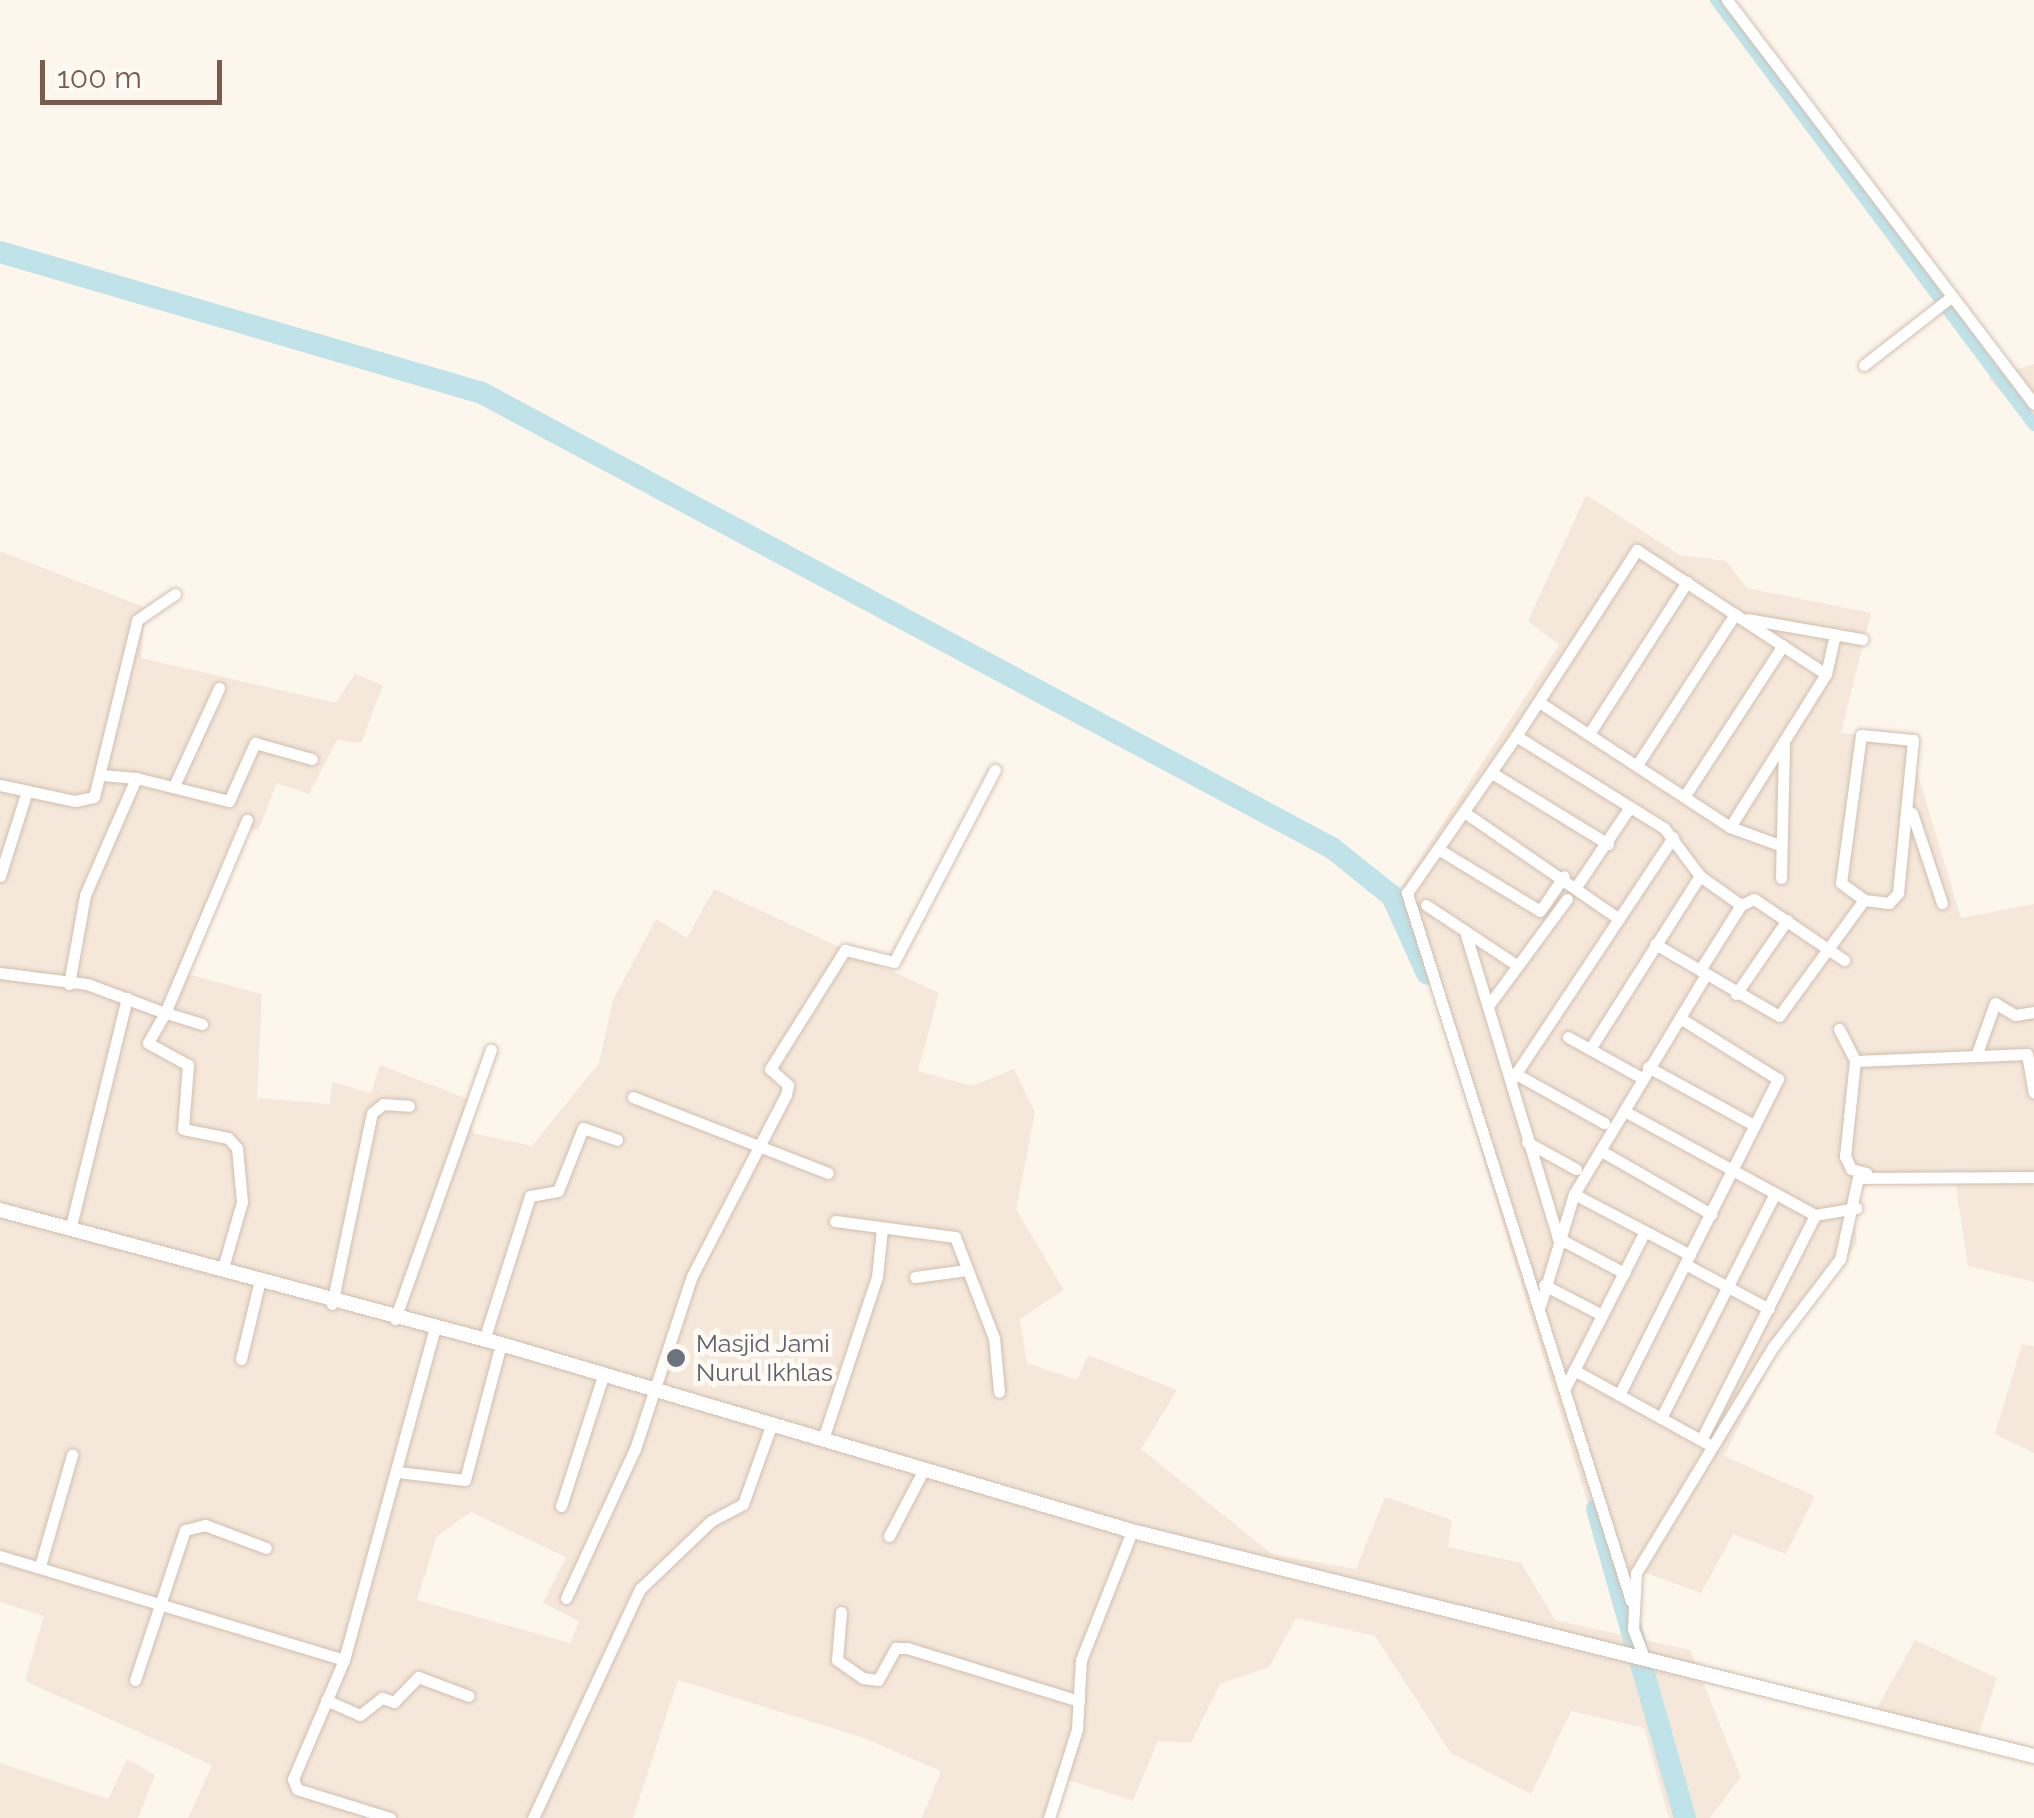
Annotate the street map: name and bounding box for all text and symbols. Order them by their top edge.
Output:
scale bar [45,40,228,102]
text: 100 m [57,60,142,95]
place label: Masjid Jami Nurul Ikhlas [696,1329,833,1388]
marker: Masjid Jami Nurul Ikhlas [665,1347,687,1369]

